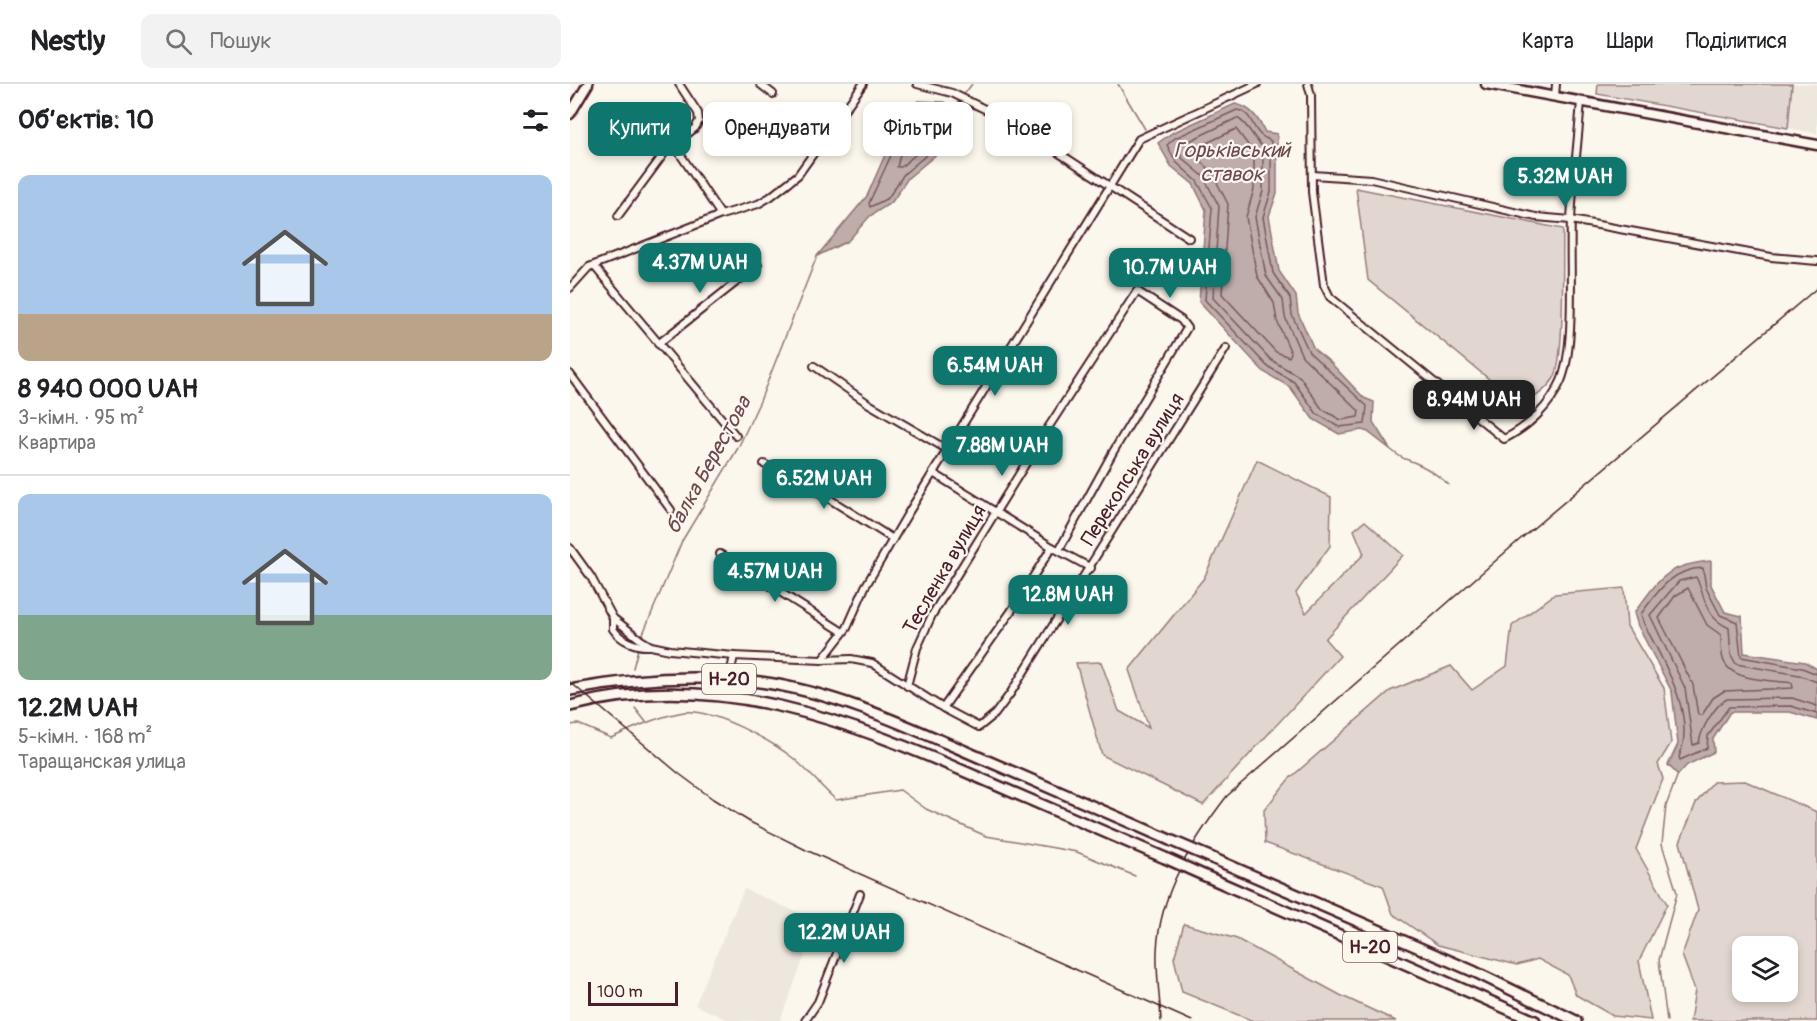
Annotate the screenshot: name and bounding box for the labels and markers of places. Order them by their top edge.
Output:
pin: 5.32M UAH [1496,157,1634,208]
pin: 4.37M UAH [631,243,769,294]
pin: 10.7M UAH [1101,248,1239,299]
pin: 6.54M UAH [926,346,1064,397]
pin: 8.94M UAH [1405,380,1543,431]
pin: 7.88M UAH [933,426,1071,477]
pin: 6.52M UAH [755,459,893,510]
pin: 4.57M UAH [706,552,844,603]
pin: 12.8M UAH [999,575,1137,626]
pin: 12.2M UAH [775,913,913,964]

